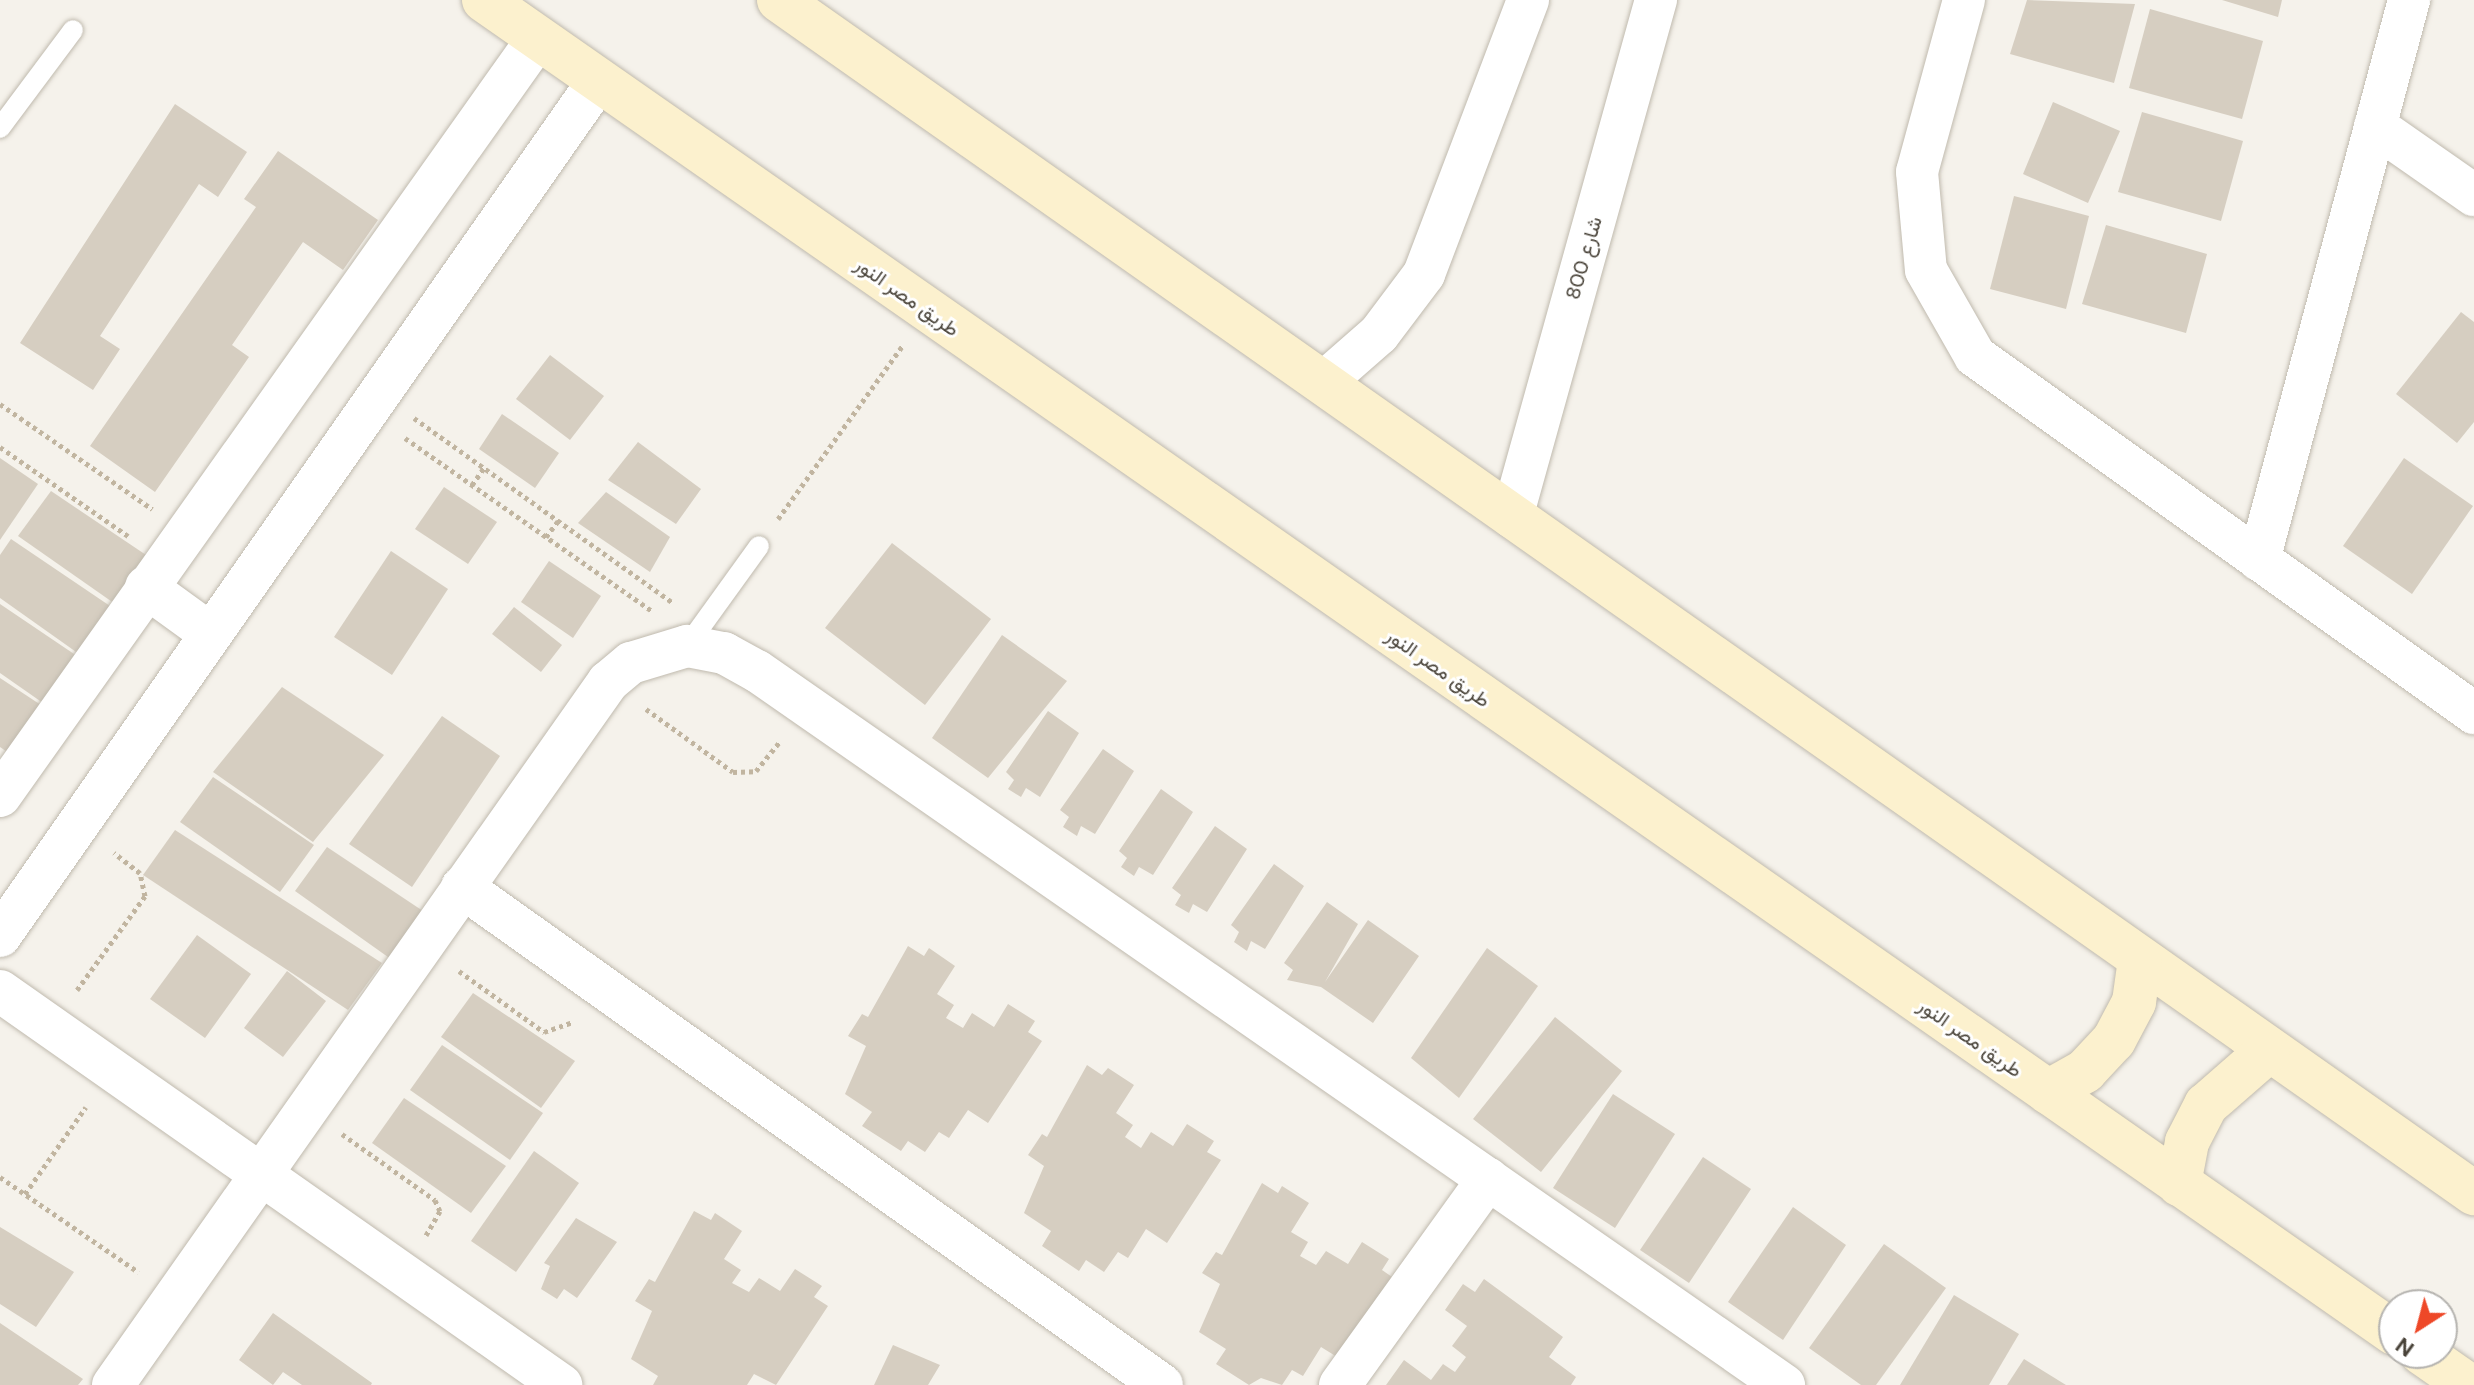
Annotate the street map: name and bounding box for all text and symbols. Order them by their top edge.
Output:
street label: شارع 800 [1561,214,1607,302]
street label: طريق مصر النور [850,252,964,342]
street label: طريق مصر النور [1381,623,1495,713]
street label: طريق مصر النور [1913,993,2027,1083]
north arrow [2378,1289,2458,1369]
text: N [2390,1331,2420,1364]

